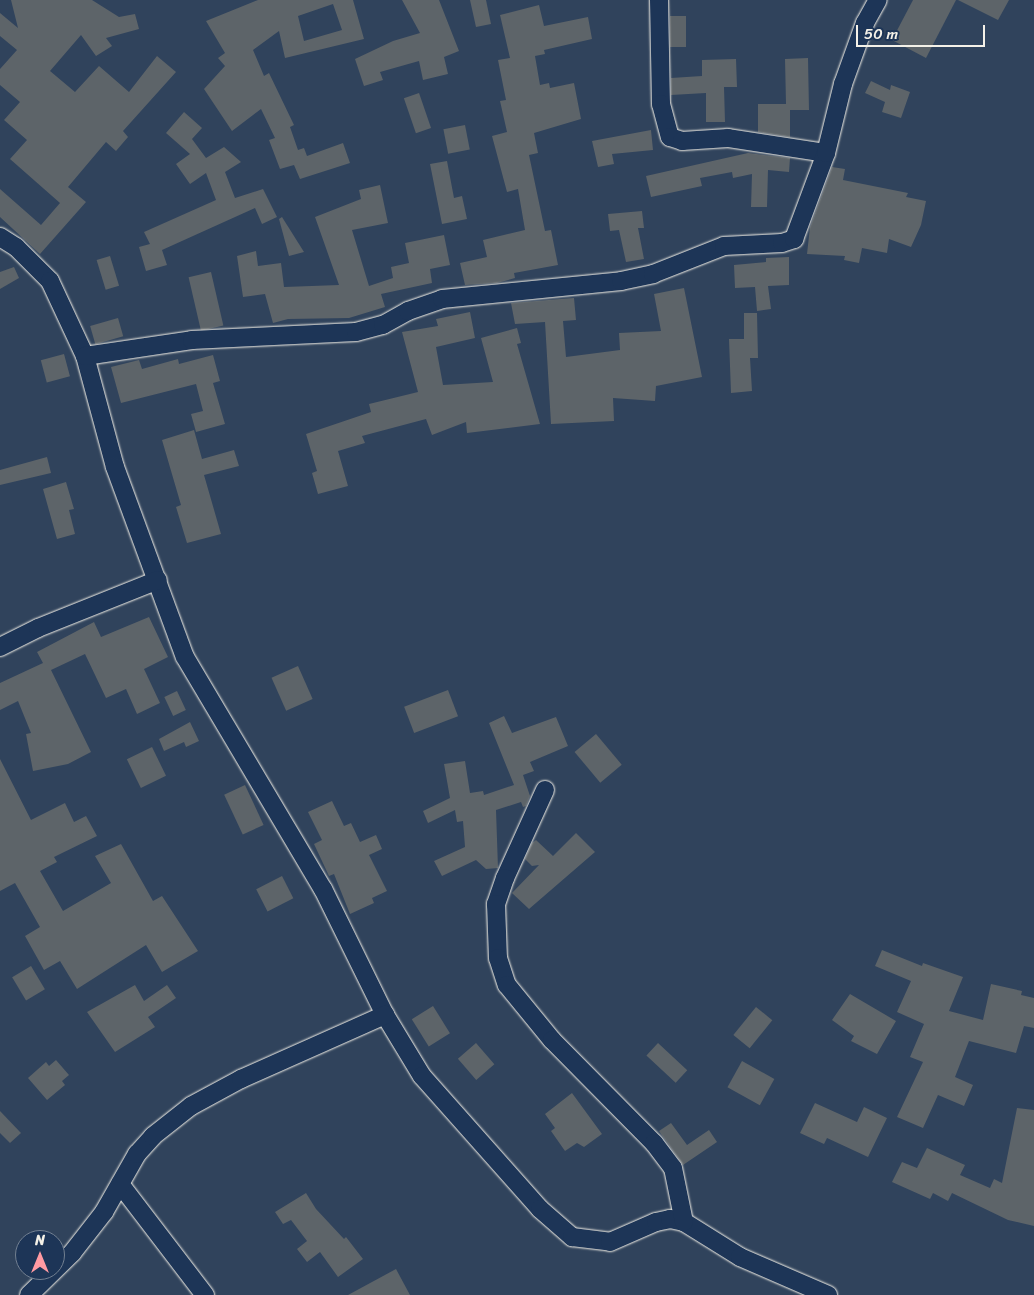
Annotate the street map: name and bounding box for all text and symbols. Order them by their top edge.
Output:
scale bar [859,15,988,47]
text: 50 m [864,21,898,47]
text: N [35,1228,45,1253]
north arrow [15,1230,65,1280]

